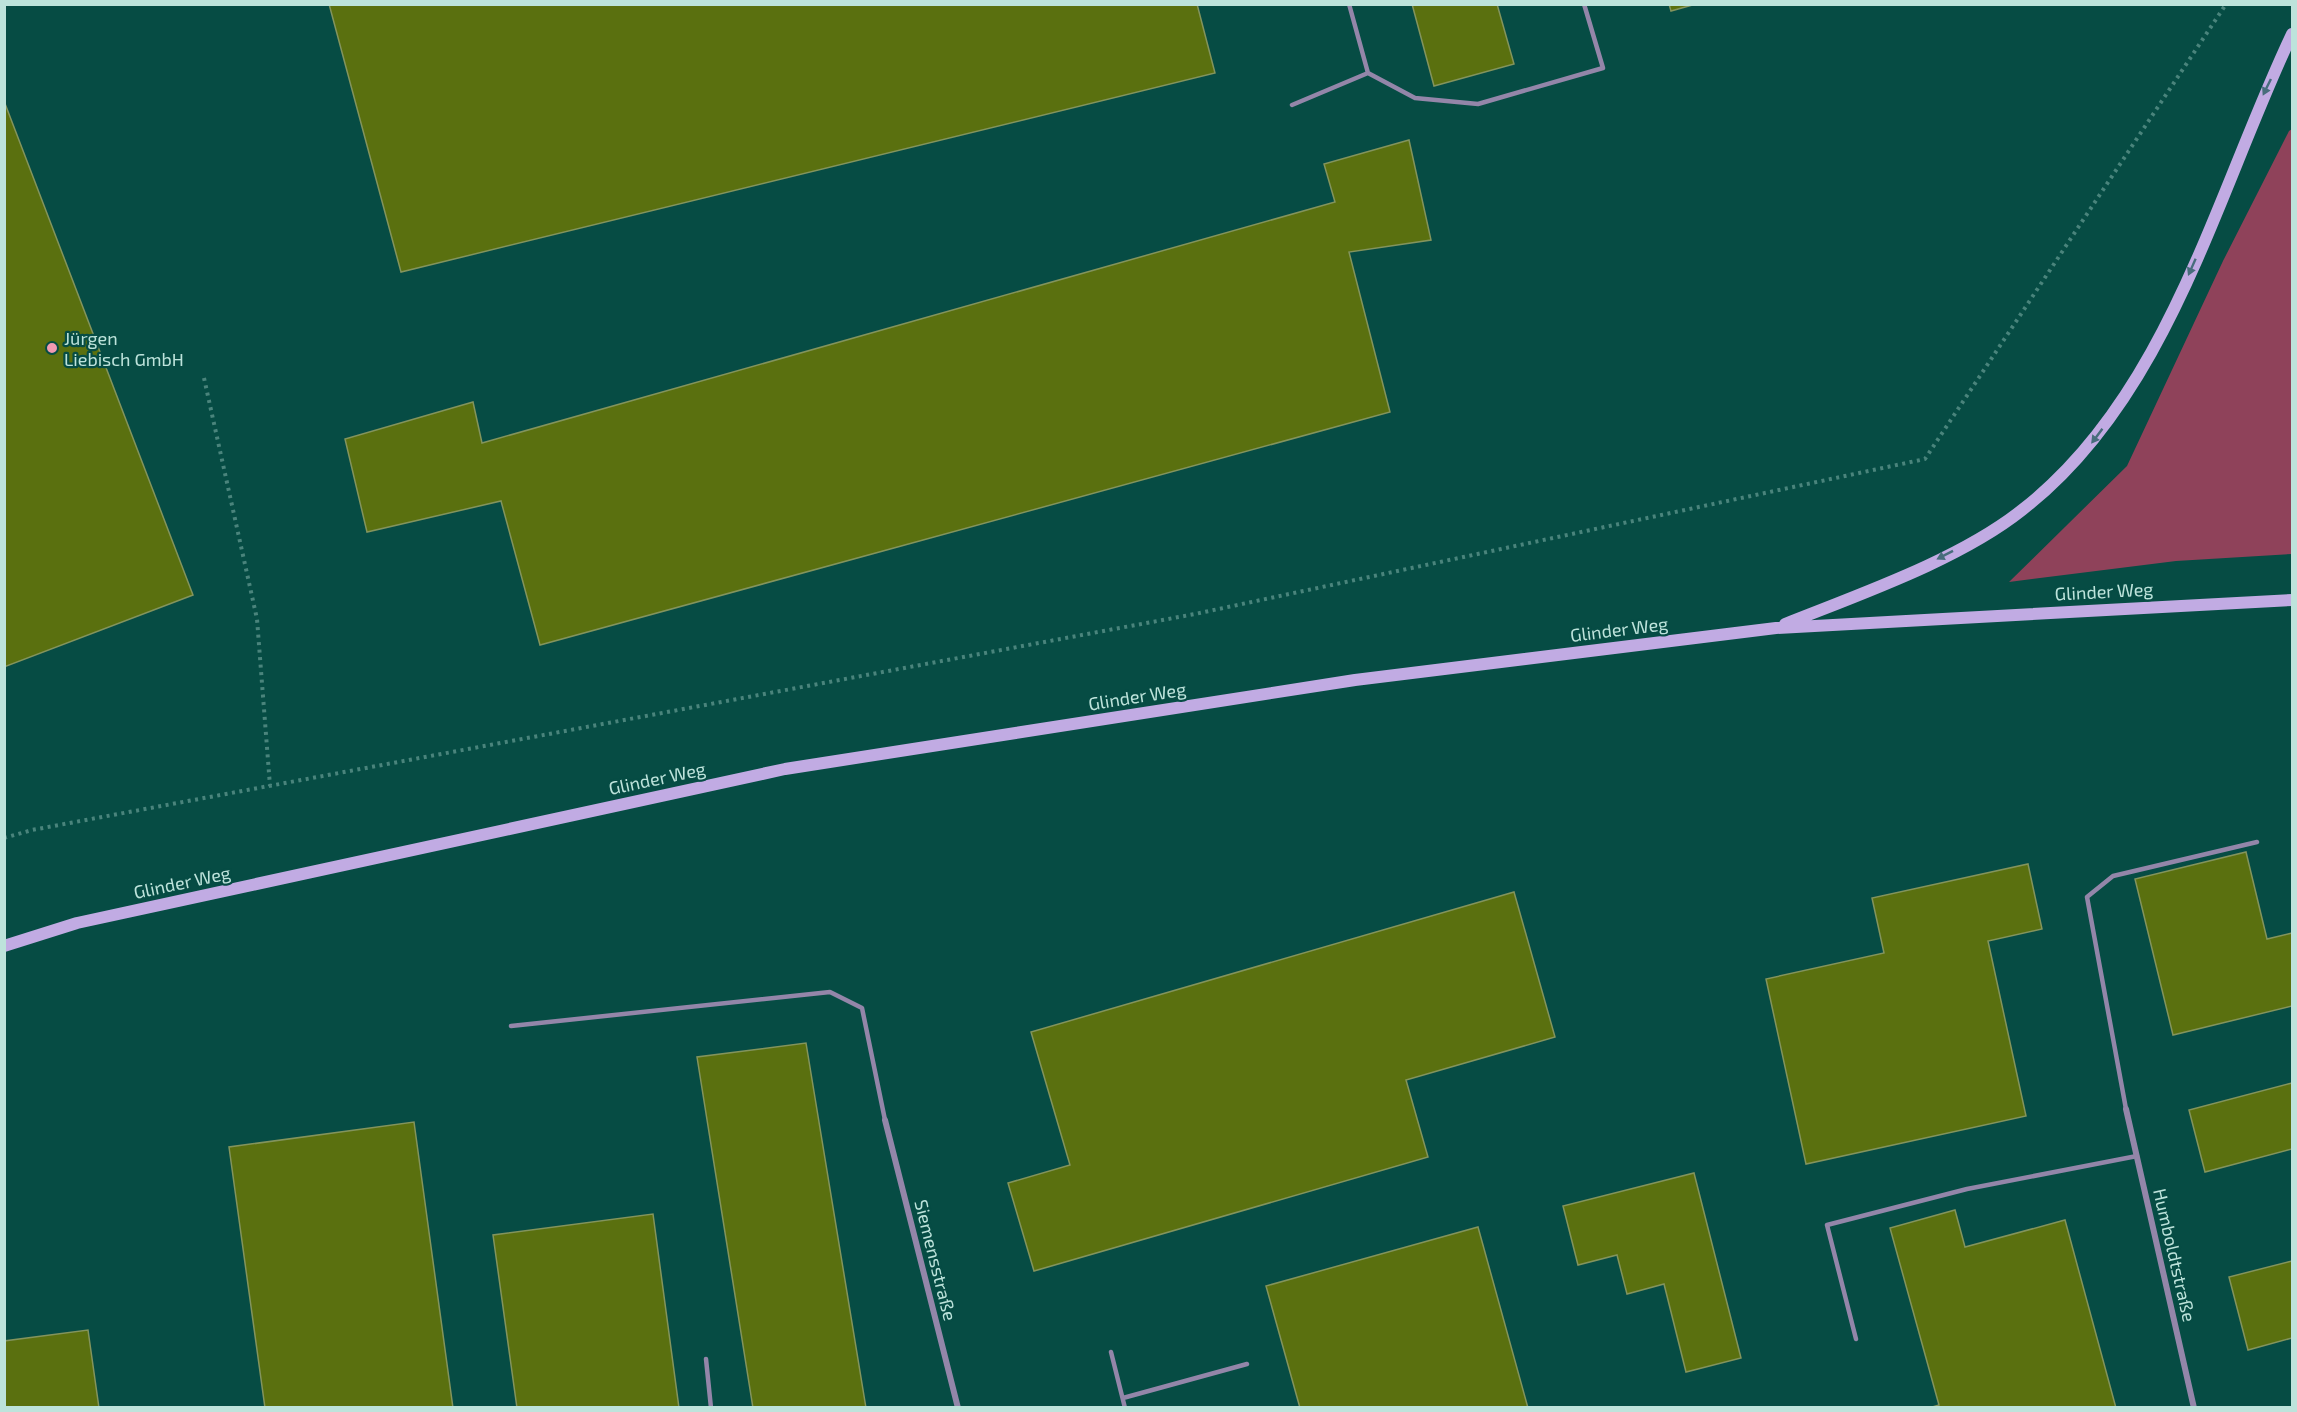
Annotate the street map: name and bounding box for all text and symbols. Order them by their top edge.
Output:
one-way arrow [2263,78,2272,95]
one-way arrow [2188,258,2197,275]
place label: Jürgen Liebisch GmbH [64,327,184,370]
marker: Jürgen Liebisch GmbH [45,341,59,355]
one-way arrow [2091,429,2103,444]
one-way arrow [1936,550,1953,560]
street label: Glinder Weg [2054,577,2154,605]
street label: Glinder Weg [1569,612,1669,646]
street label: Glinder Weg [1087,677,1187,715]
street label: Glinder Weg [606,757,708,799]
street label: Glinder Weg [131,861,233,903]
street label: Humboldtstraße [2149,1186,2201,1324]
street label: Siemensstraße [910,1197,962,1323]

